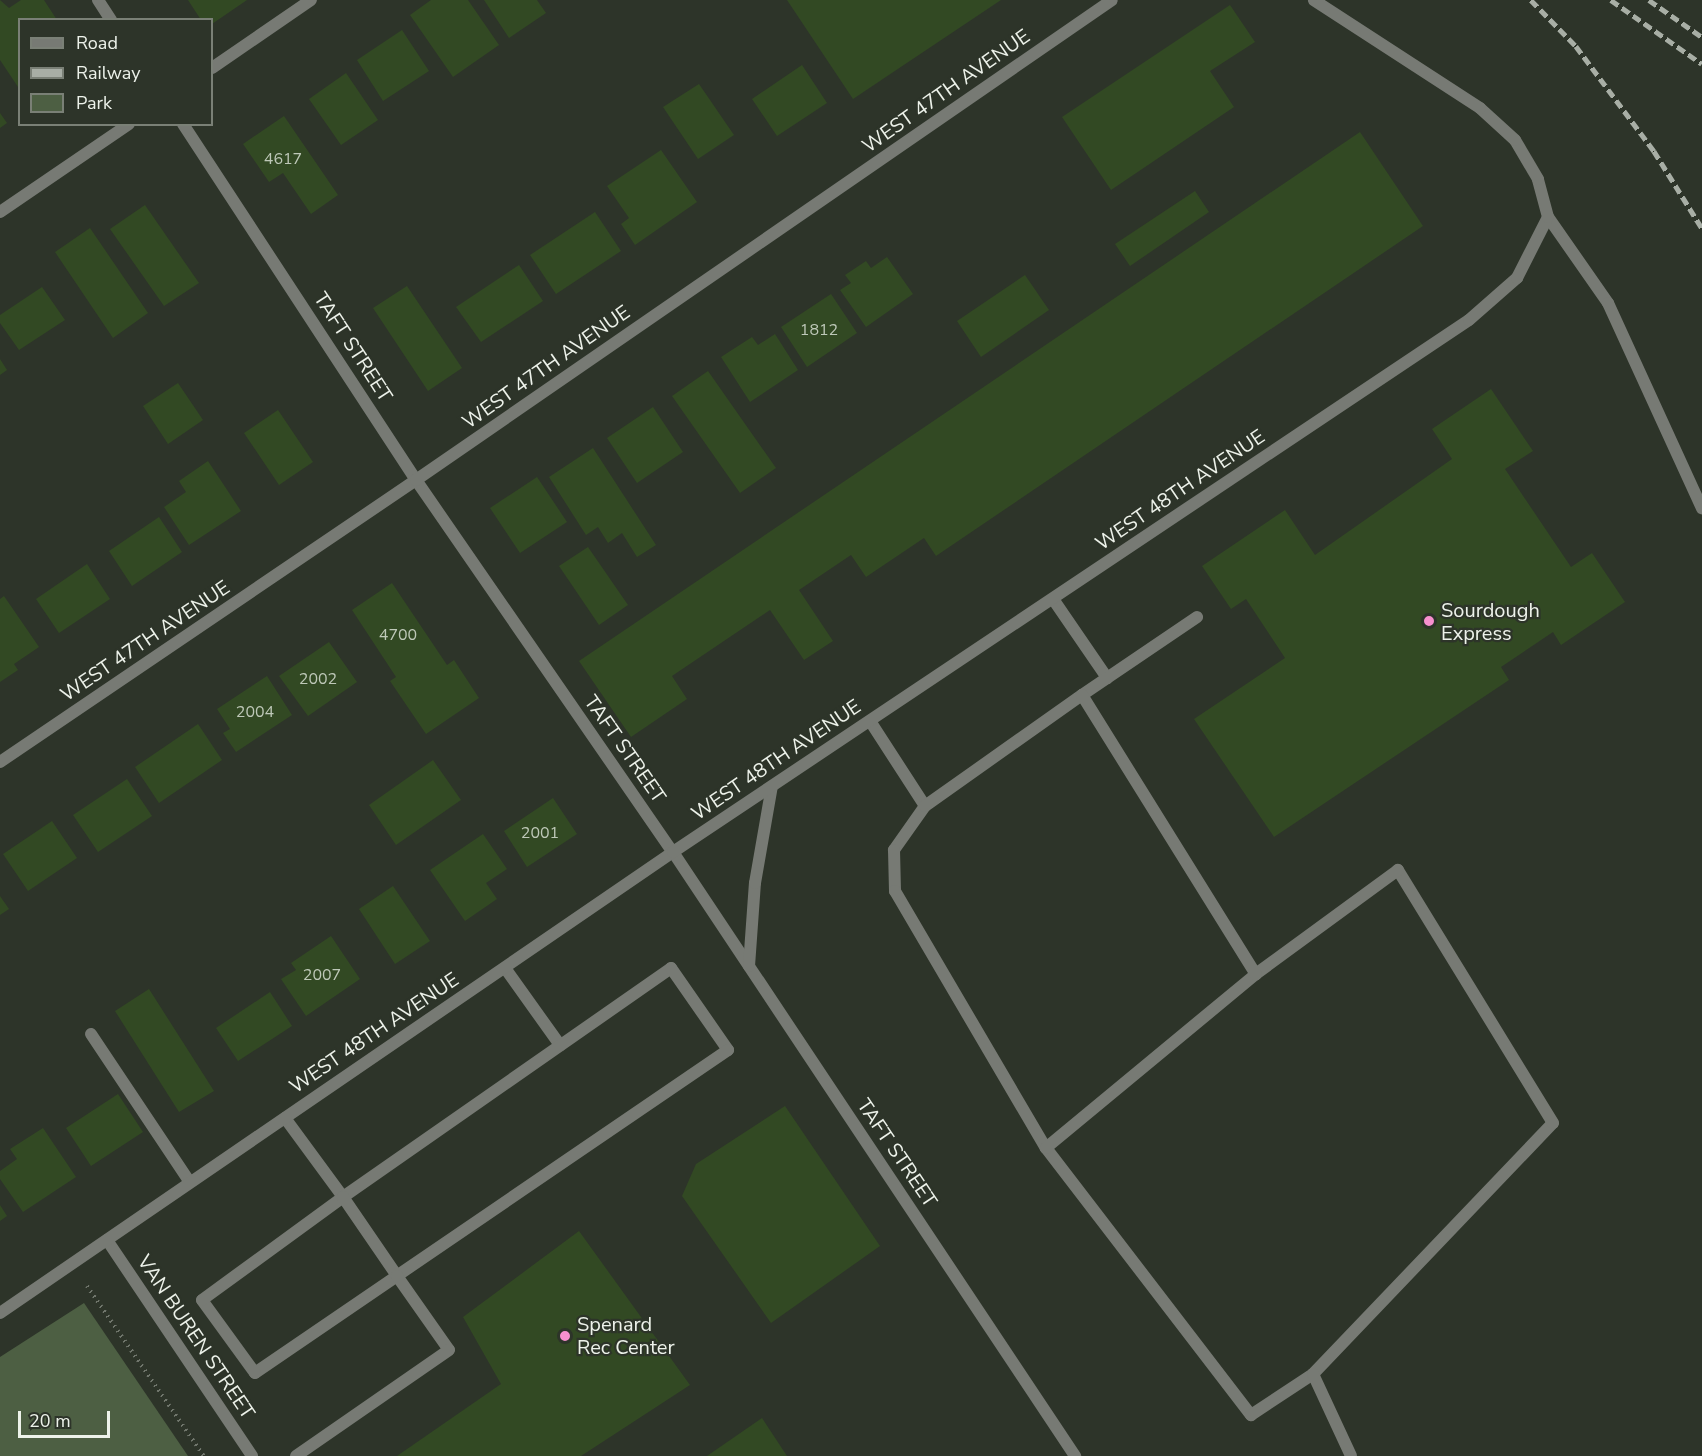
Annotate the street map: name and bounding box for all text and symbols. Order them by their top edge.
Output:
legend [18,18,213,126]
street label: WEST 47TH AVENUE [858,24,1034,158]
text: Road [76,31,118,55]
text: Railway [76,61,141,85]
text: Park [76,91,112,115]
house number: 4617 [264,149,302,169]
street label: TAFT STREET [309,288,397,406]
street label: WEST 47TH AVENUE [458,300,634,434]
house number: 1812 [800,320,838,340]
street label: WEST 48TH AVENUE [1091,424,1269,556]
street label: WEST 47TH AVENUE [56,575,234,707]
place label: Sourdough Express [1441,598,1540,645]
marker: Sourdough Express [1422,614,1436,628]
house number: 4700 [379,625,417,645]
house number: 2002 [299,669,337,689]
street label: TAFT STREET [579,691,671,807]
street label: WEST 48TH AVENUE [687,694,865,826]
house number: 2004 [236,702,274,722]
house number: 2001 [521,823,559,843]
house number: 2007 [303,965,341,985]
street label: WEST 48TH AVENUE [285,967,463,1099]
street label: TAFT STREET [852,1094,942,1212]
street label: VAN BUREN STREET [132,1250,260,1424]
place label: Spenard Rec Center [577,1312,675,1359]
marker: Spenard Rec Center [558,1329,572,1343]
scale bar [21,1399,112,1437]
text: 20 m [29,1409,71,1433]

